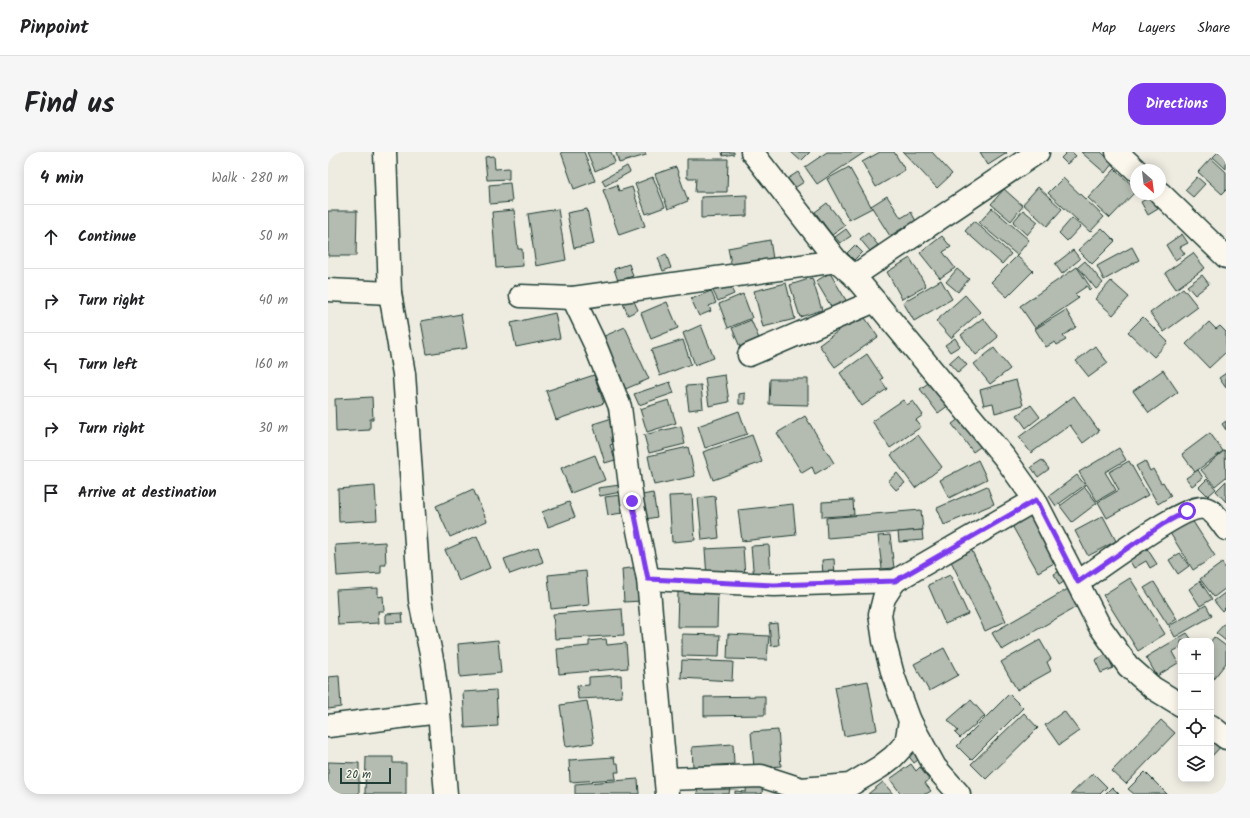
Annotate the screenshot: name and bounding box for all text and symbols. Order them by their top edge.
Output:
text: Pinpoint [20,13,89,43]
text: Map [1092,17,1116,39]
text: Layers [1138,17,1176,39]
text: Share [1198,17,1230,39]
text: Find us [24,82,115,127]
button: Directions [1128,83,1226,125]
north arrow [1130,164,1166,200]
text: 4 min [40,165,84,192]
text: Walk · 280 m [212,168,288,189]
text: Continue [78,225,136,249]
icon: ahead [40,226,62,248]
text: 50 m [259,226,288,247]
text: Turn right [78,289,145,313]
icon: right [40,290,62,312]
text: 40 m [259,290,288,311]
text: Turn left [78,353,138,377]
icon: left [40,354,62,376]
text: 160 m [255,354,288,375]
text: Turn right [78,417,145,441]
icon: right [40,418,62,440]
text: 30 m [259,418,288,439]
text: Arrive at destination [78,481,217,505]
icon: arrive [40,482,62,504]
route end [623,492,641,510]
route start [1178,502,1196,520]
map controls [1178,638,1214,782]
button: + [1178,638,1214,674]
button: − [1178,674,1214,710]
button: locate [1178,710,1214,746]
button: layers [1178,746,1214,782]
scale bar [340,766,391,785]
text: 20 m [346,766,371,784]

